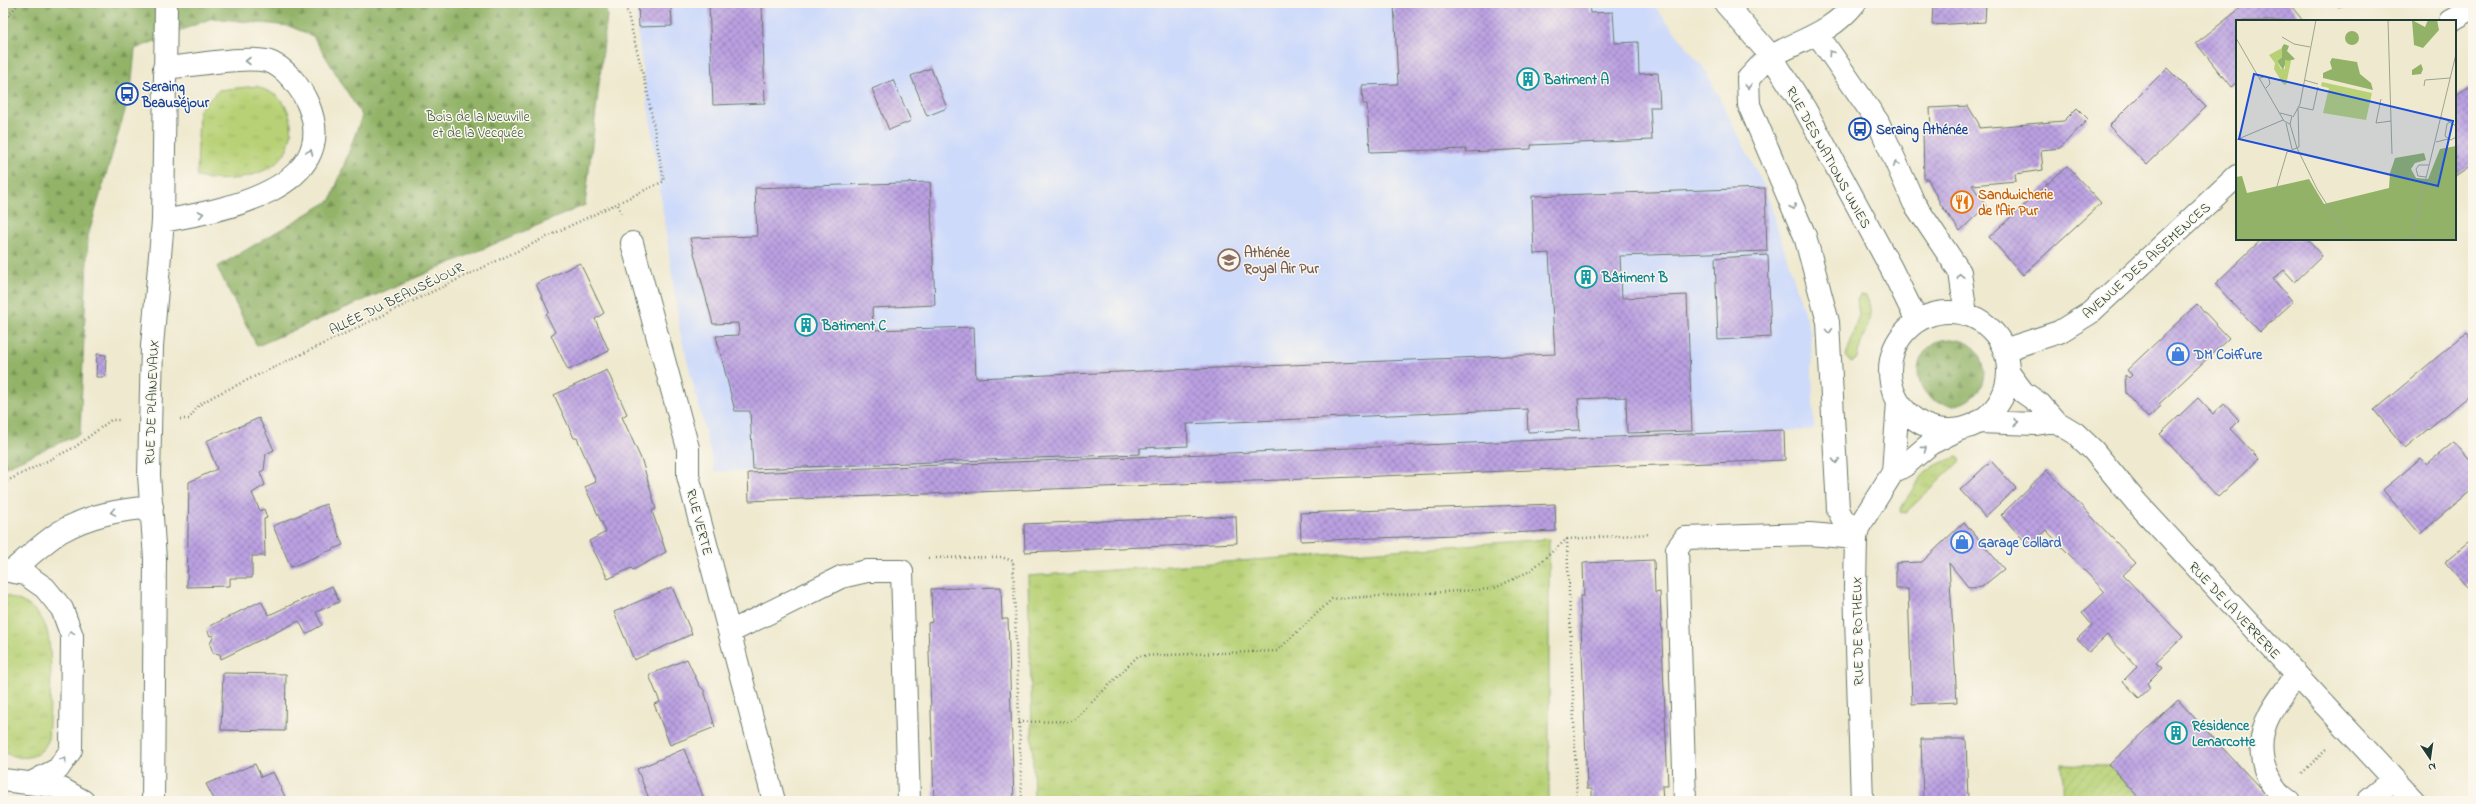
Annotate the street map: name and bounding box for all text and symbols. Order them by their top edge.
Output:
inset map [2236,20,2456,240]
one-way arrow [1828,50,1835,57]
one-way arrow [245,57,251,65]
building icon: Batiment A [1515,66,1541,92]
place label: Batiment A [1543,70,1609,91]
place label: Seraing Beauséjour [141,77,210,114]
bus stop icon: Seraing Beauséjour [114,81,140,107]
one-way arrow [1744,83,1752,89]
street label: RUE DES NATIONS UNIES [1780,83,1876,233]
park label: Bois de la Neuville et de la Vecquée [425,107,530,144]
bus stop icon: Seraing Athénée [1847,116,1873,142]
place label: Seraing Athénée [1876,120,1969,143]
one-way arrow [305,149,313,156]
one-way arrow [1893,161,1901,168]
place label: Sandwicherie de l'Air Pur [1978,185,2054,222]
restaurant icon: Sandwicherie de l'Air Pur [1949,189,1975,215]
street label: AVENUE DES AISEMENCES [2078,198,2216,325]
one-way arrow [1788,203,1796,210]
one-way arrow [198,211,205,219]
place label: Athénée Royal Air Pur [1243,243,1319,282]
school or university icon: Athénée Royal Air Pur [1216,247,1242,273]
street label: ALLÉE DU BEAUSÉJOUR [326,257,468,341]
building icon: Bâtiment B [1573,264,1599,290]
place label: Bâtiment B [1601,268,1668,289]
one-way arrow [1957,273,1965,279]
building icon: Batiment C [793,312,819,338]
place label: Batiment C [821,316,886,337]
one-way arrow [1824,328,1833,334]
street label: RUE DE PLAINEVAUX [140,339,165,465]
shop icon: DM Coiffure [2165,341,2191,367]
place label: DM Coiffure [2193,345,2263,366]
one-way arrow [2013,418,2019,426]
one-way arrow [1920,446,1927,453]
one-way arrow [1831,458,1840,464]
street label: RUE VERTE [680,487,717,558]
one-way arrow [110,507,116,516]
shop icon: Garage Collard [1949,529,1975,555]
place label: Garage Collard [1978,533,2061,556]
street label: RUE DE LA VERRERIE [2183,558,2285,665]
street label: RUE DE ROTHEUX [1847,576,1870,686]
one-way arrow [67,630,75,636]
place label: Résidence Lemarcotte [2191,716,2256,753]
building icon: Résidence Lemarcotte [2163,720,2189,746]
north arrow [2410,738,2450,778]
one-way arrow [59,758,66,765]
text: N [2427,758,2437,775]

